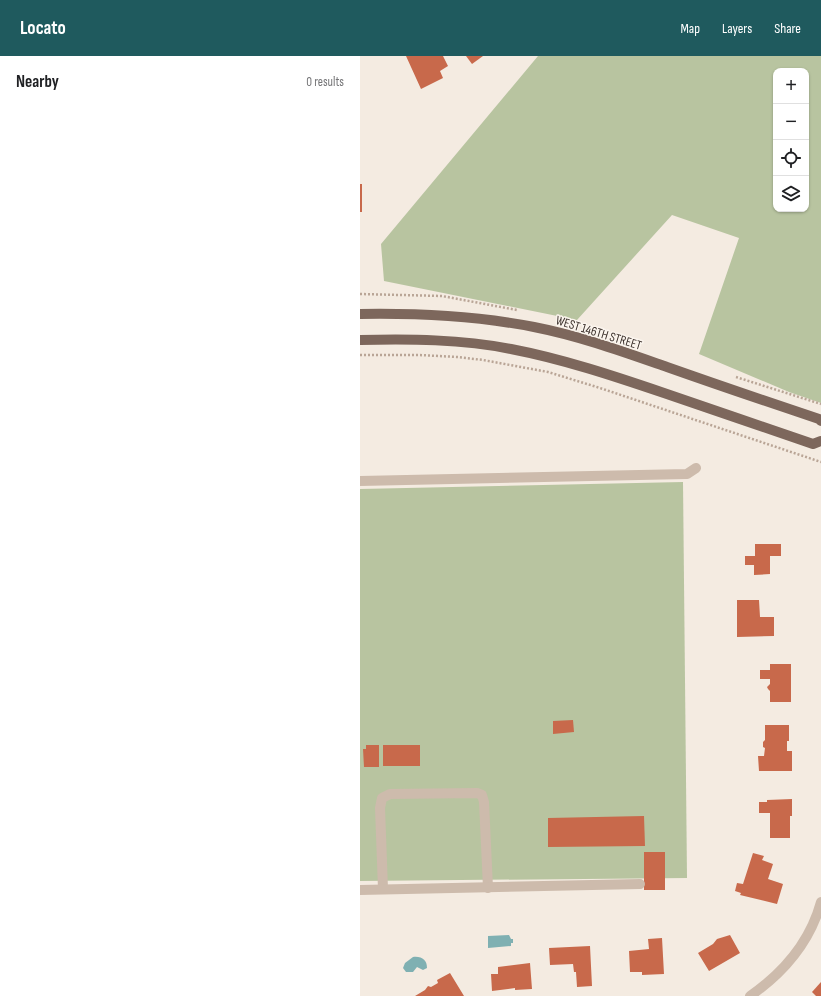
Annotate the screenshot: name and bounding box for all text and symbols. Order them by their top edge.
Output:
text: Locato [20,17,66,40]
text: Map [680,20,700,37]
text: Layers [722,20,752,37]
text: Share [774,20,801,37]
map controls [773,68,809,212]
button: + [773,68,809,104]
text: Nearby [16,72,59,92]
text: 0 results [306,74,344,90]
button: − [773,104,809,140]
button: locate [773,140,809,176]
button: layers [773,176,809,212]
street label: WEST 146TH STREET [554,312,644,354]

